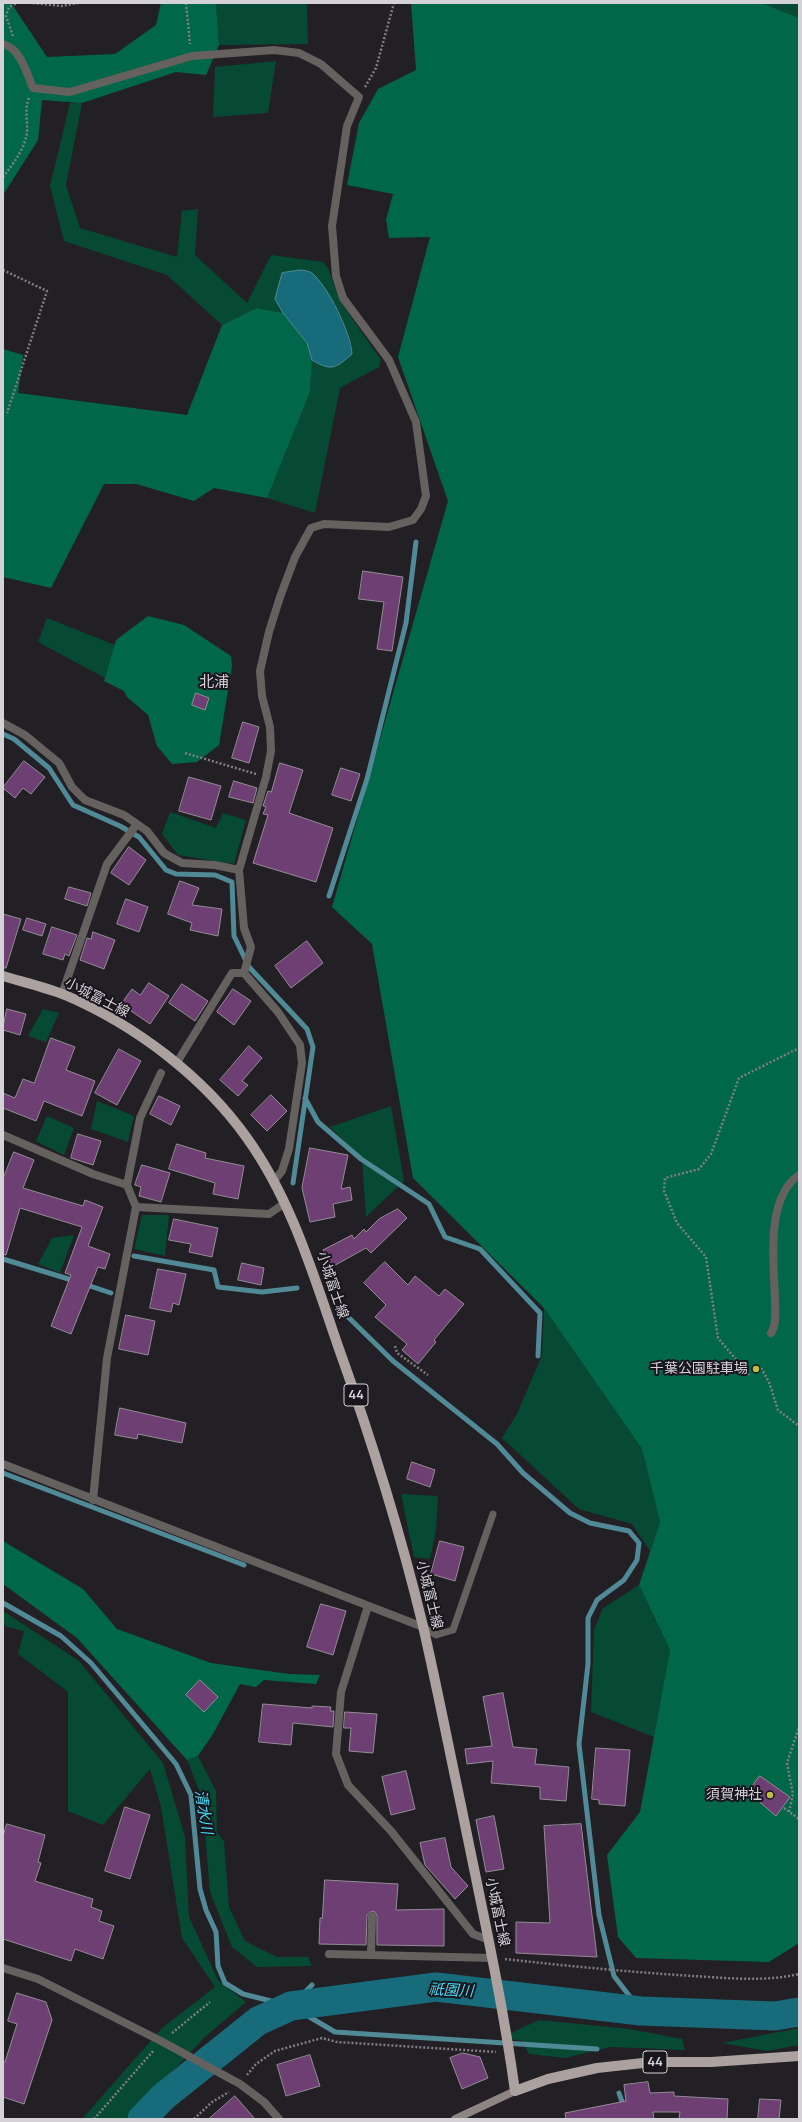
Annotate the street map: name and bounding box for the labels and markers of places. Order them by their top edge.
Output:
place label: 千葉公園駐車場 [650,1361,748,1377]
marker: 千葉公園駐車場 [751,1364,761,1374]
place label: 須賀神社 [706,1787,762,1803]
marker: 須賀神社 [765,1790,775,1800]

